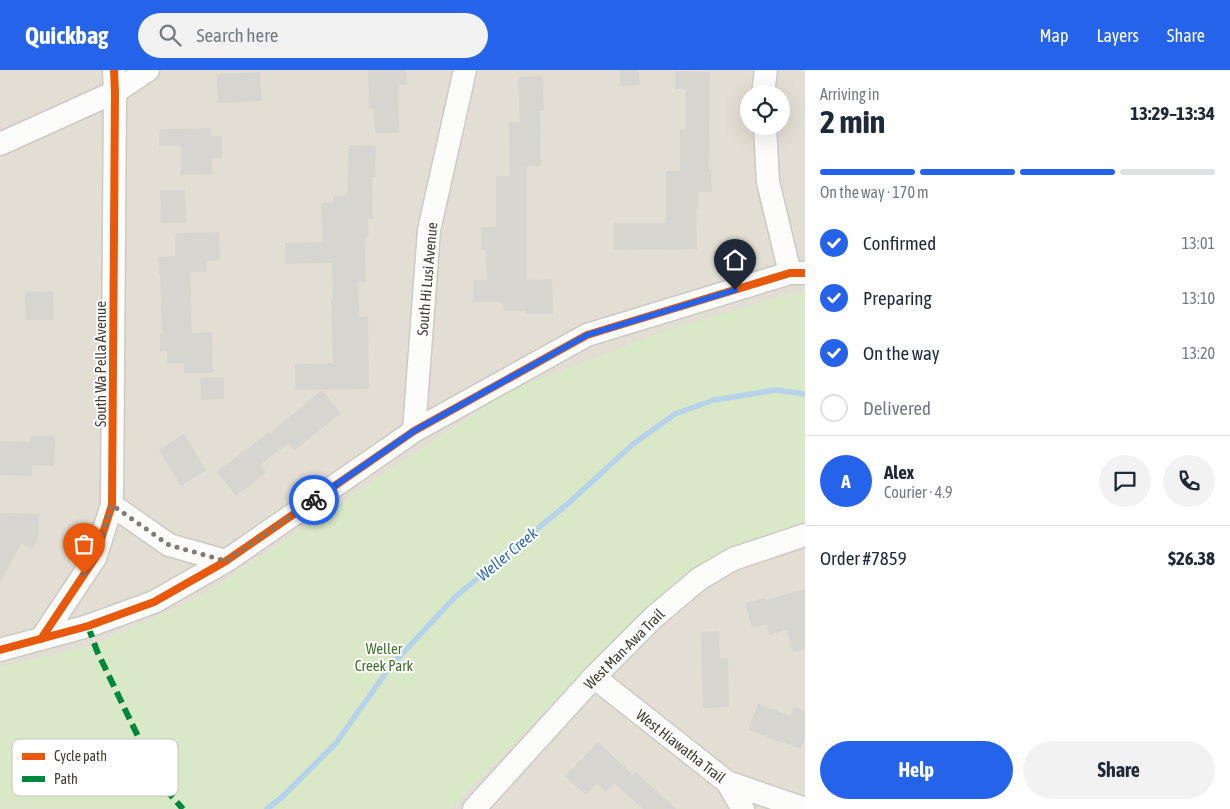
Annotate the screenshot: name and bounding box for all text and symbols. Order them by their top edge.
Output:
search box [138,13,488,58]
icon: search [156,21,184,49]
text: Quickbag [25,22,108,49]
text: Search here [196,24,278,46]
text: Map [1039,25,1068,46]
text: Layers [1096,25,1139,46]
text: Share [1167,25,1205,46]
map controls [740,85,790,135]
button: locate [740,85,790,135]
text: Arriving in [820,85,880,103]
text: 13:29–13:34 [1130,102,1215,124]
text: 2 min [820,103,885,140]
text: On the way · 170 m [820,183,929,201]
street label: South Hi Lusi Avenue [414,221,440,336]
icon: check [820,229,848,257]
text: Confirmed [863,232,936,254]
text: 13:01 [1182,234,1215,252]
pin [714,239,756,290]
icon: home [721,246,749,274]
icon: check [820,284,848,312]
text: Preparing [863,287,932,309]
text: 13:10 [1182,289,1215,307]
street label: South Wa Pella Avenue [92,301,109,427]
icon: check [820,339,848,367]
text: On the way [863,342,940,364]
text: 13:20 [1182,344,1215,362]
text: Delivered [863,397,931,419]
button: chat [1099,455,1151,507]
button: phone [1163,455,1215,507]
text: Alex [884,461,914,483]
text: A [841,470,851,492]
courier [289,475,339,525]
text: Courier · 4.9 [884,483,953,501]
icon: bike [300,486,328,514]
pin [63,523,105,574]
water label: Weller Creek [473,523,542,585]
icon: bag [70,530,98,558]
text: Order #7859 [820,547,907,569]
text: $26.38 [1168,547,1215,569]
street label: West Man-Awa Trail [580,605,668,693]
park label: Weller Creek Park [355,640,414,674]
street label: West Hiawatha Trail [633,706,729,786]
legend [12,739,178,796]
button: Help [820,741,1013,799]
button: Share [1023,741,1215,799]
text: Cycle path [54,748,107,764]
text: Path [54,771,78,787]

